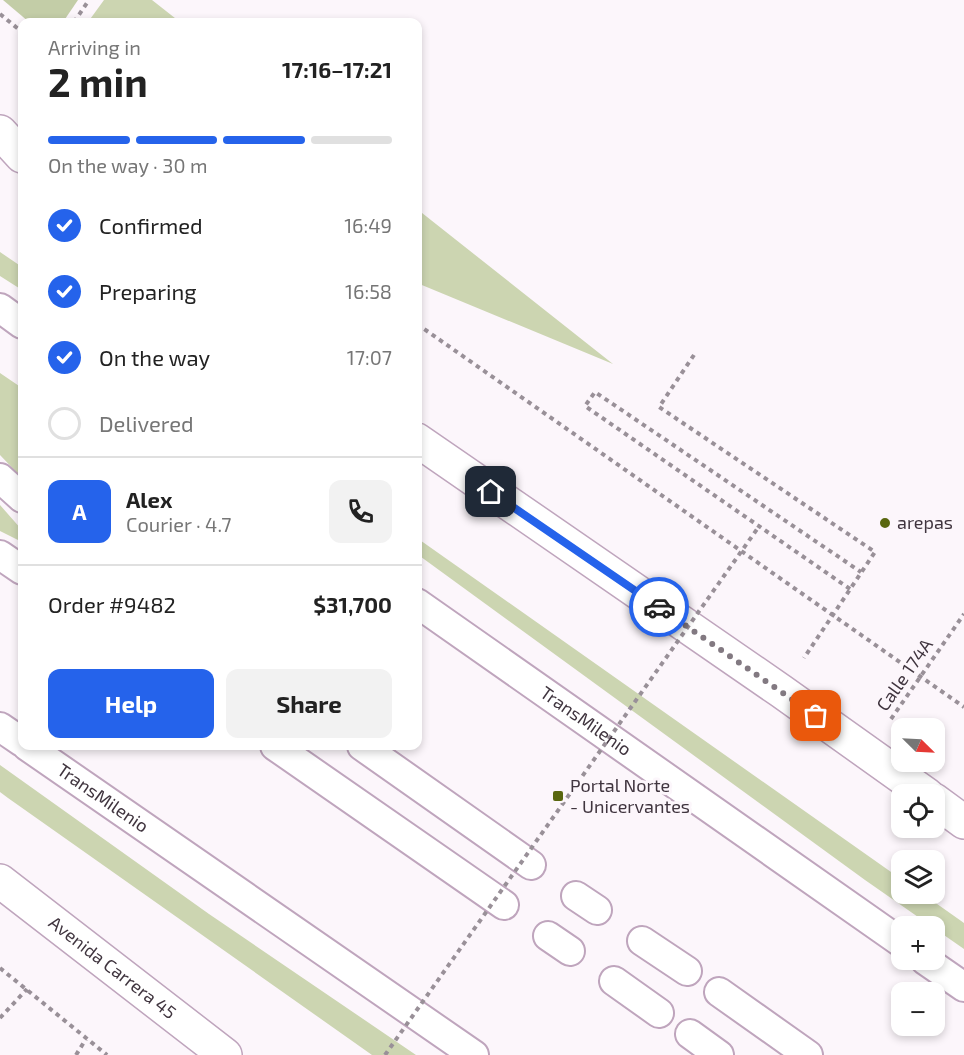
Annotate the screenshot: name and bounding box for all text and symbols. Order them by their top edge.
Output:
text: Arriving in [48,35,141,59]
text: 17:16–17:21 [282,56,392,82]
text: 2 min [48,58,148,105]
text: On the way · 30 m [48,153,207,177]
icon: check [48,209,81,242]
text: Confirmed [99,212,203,238]
text: 16:49 [344,213,392,237]
icon: check [48,275,81,308]
text: Preparing [99,278,197,304]
text: 16:58 [345,279,392,303]
icon: check [48,341,81,374]
text: On the way [99,344,210,370]
text: 17:07 [347,345,392,369]
text: Delivered [99,410,194,436]
pin [465,466,516,517]
icon: home [474,475,507,508]
button: phone [329,480,392,543]
text: Alex [126,486,172,512]
text: A [72,498,87,524]
place label: arepas [897,511,953,533]
text: Courier · 4.7 [126,512,232,536]
marker: arepas [878,516,892,530]
courier [629,577,689,637]
text: Order #9482 [48,591,176,617]
text: $31,700 [313,591,392,617]
icon: car [643,591,676,624]
street label: Calle 174A [871,633,937,715]
button: Help [48,669,214,738]
button: Share [226,669,392,738]
street label: TransMilenio [537,681,636,760]
pin [790,690,841,741]
icon: bag [799,699,832,732]
north arrow [891,718,945,772]
map controls [891,718,945,1036]
street label: TransMilenio [53,758,153,837]
place label: Portal Norte - Unicervantes [570,774,690,817]
button: locate [891,784,945,838]
marker: Portal Norte - Unicervantes [551,789,565,803]
button: layers [891,850,945,904]
street label: Avenida Carrera 45 [45,911,181,1023]
button: + [891,916,945,970]
button: − [891,982,945,1036]

